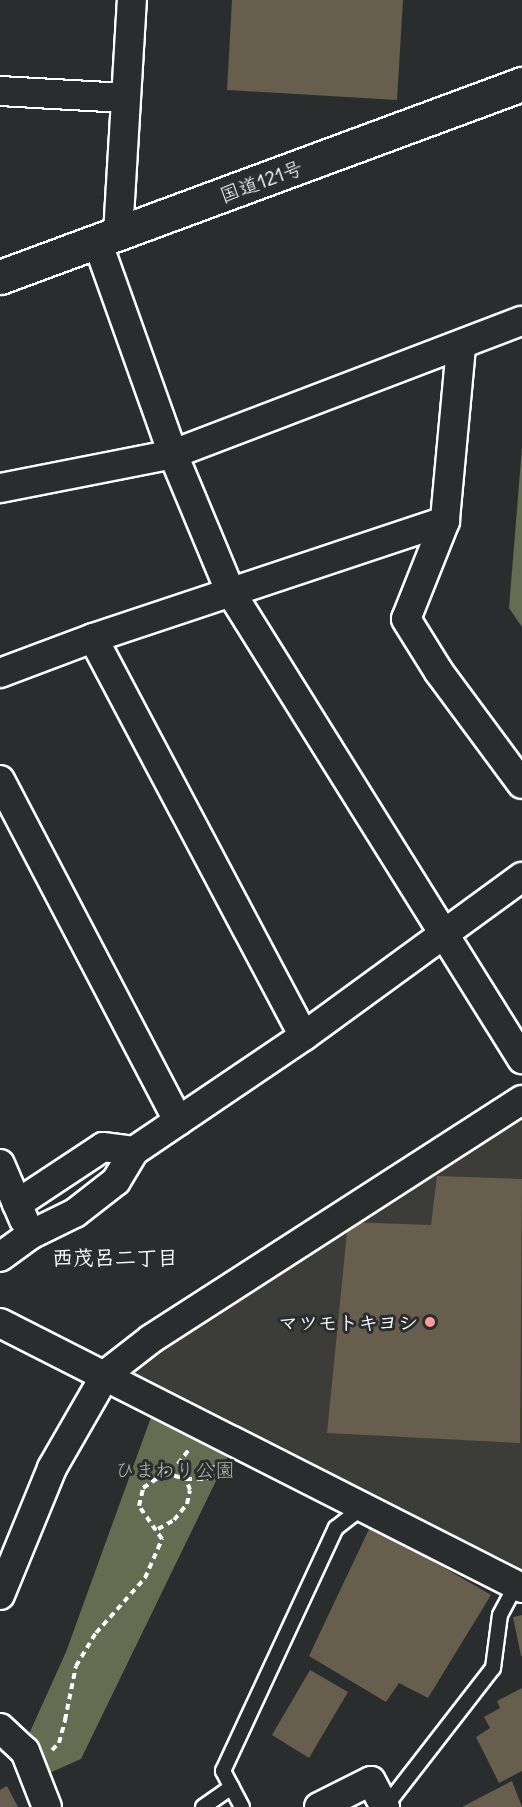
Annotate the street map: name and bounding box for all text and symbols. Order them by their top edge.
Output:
street label: 国道121号 [216,155,306,207]
district label: 西茂呂二丁目 [52,1245,178,1271]
place label: マツモトキヨシ [278,1310,418,1334]
marker: マツモトキヨシ [423,1315,437,1329]
park label: ひまわり公園 [115,1457,235,1481]

